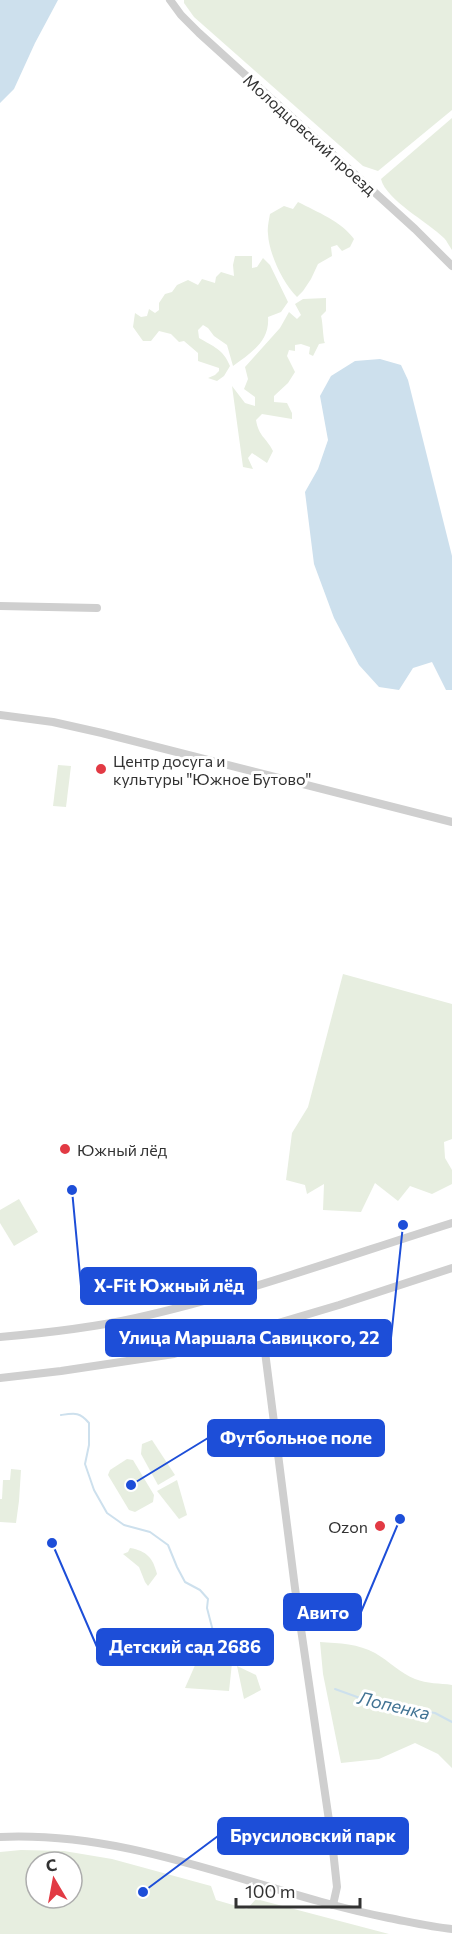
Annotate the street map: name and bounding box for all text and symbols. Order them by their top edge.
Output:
street label: Молодцовский проезд [240,70,381,199]
place label: Центр досуга и культуры "Южное Бутово" [113,751,311,788]
marker: Центр досуга и культуры "Южное Бутово" [94,762,108,776]
place label: Южный лёд [77,1140,168,1159]
marker: Южный лёд [58,1142,72,1156]
callout: X-Fit Южный лёд [81,1268,256,1304]
text: X-Fit Южный лёд [94,1274,244,1296]
callout: Улица Маршала Савицкого, 22 [106,1320,391,1356]
text: Улица Маршала Савицкого, 22 [118,1326,380,1348]
callout: Футбольное поле [208,1420,384,1456]
text: Футбольное поле [220,1426,372,1448]
place label: Ozon [328,1517,368,1536]
marker: Ozon [373,1519,387,1533]
callout: Авито [284,1594,361,1630]
text: Авито [297,1601,350,1623]
callout: Детский сад 2686 [97,1629,273,1665]
text: Детский сад 2686 [109,1635,261,1657]
water label: Лопенка [355,1686,432,1724]
callout: Брусиловский парк [218,1818,408,1854]
text: Брусиловский парк [230,1824,397,1846]
north arrow [24,1850,84,1910]
text: С [44,1854,58,1875]
scale bar [236,1871,360,1909]
text: 100 m [245,1880,295,1902]

